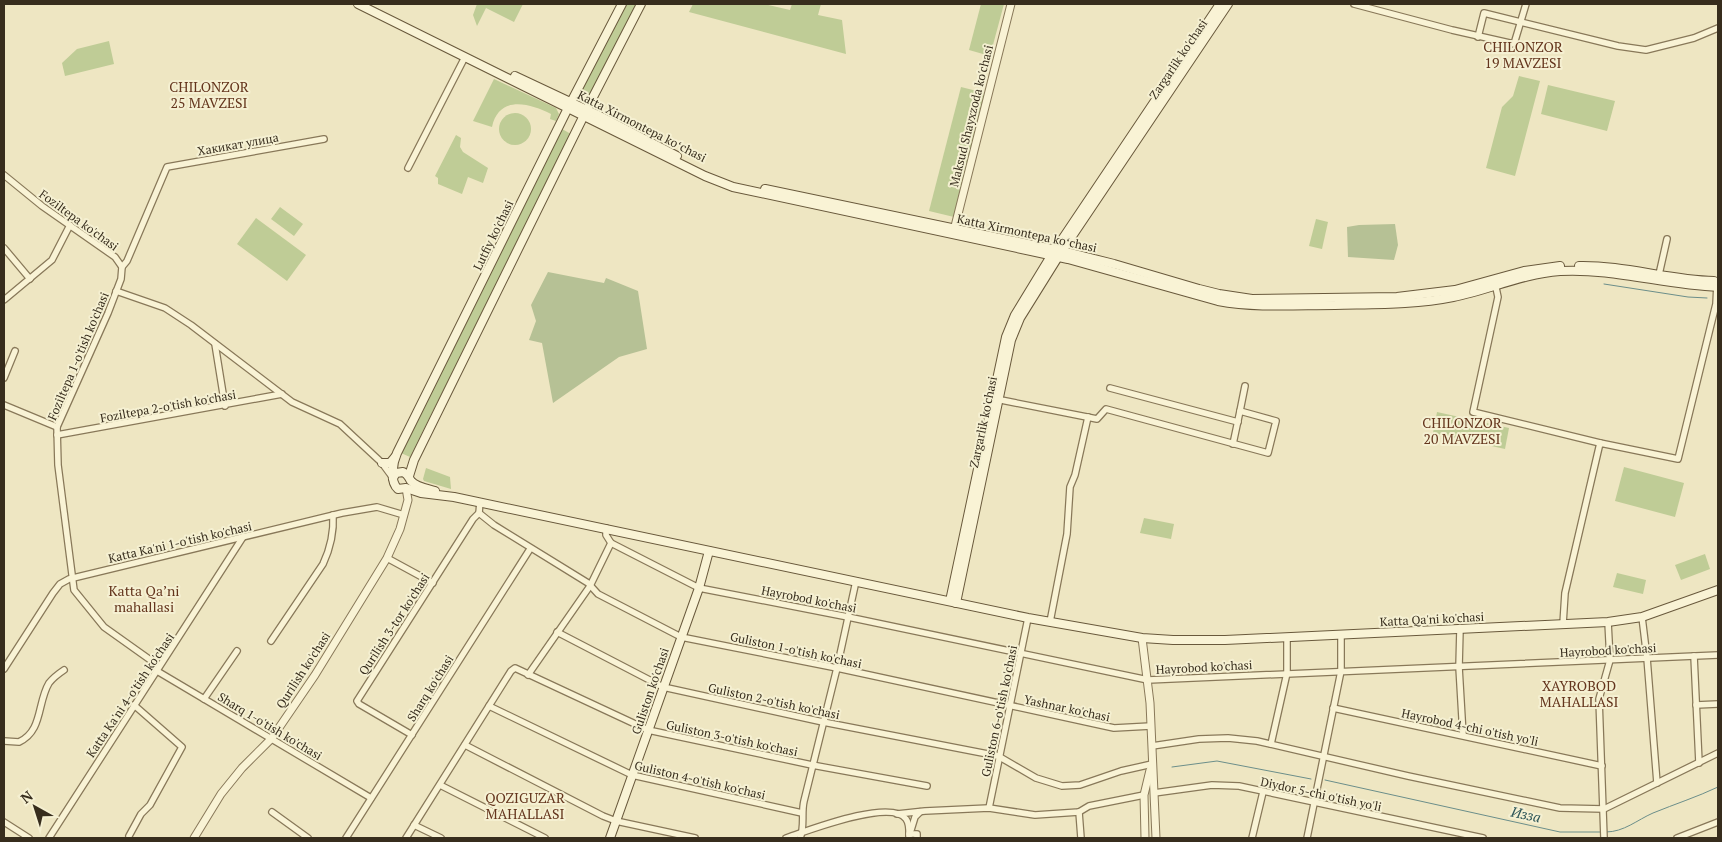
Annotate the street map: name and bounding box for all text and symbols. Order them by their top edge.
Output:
street label: Zargarlik ko'chasi [1146,16,1210,102]
district label: CHILONZOR 19 MAVZESI [1483,37,1563,72]
street label: Maksud Shayxzoda ko'chasi [946,43,996,189]
district label: CHILONZOR 25 MAVZESI [169,77,249,112]
street label: Katta Xirmontepa koʻchasi [575,87,709,165]
street label: Хакикат улица [196,129,280,159]
street label: Foziltepa ko'chasi [36,186,122,254]
street label: Lutfiy ko'chasi [470,197,517,272]
street label: Katta Xirmontepa koʻchasi [956,211,1099,255]
street label: Foziltepa 1-o'tish ko'chasi [44,289,112,422]
street label: Zargarlik ko'chasi [966,374,1000,469]
street label: Foziltepa 2-o'tish ko'chasi [99,387,238,425]
district label: CHILONZOR 20 MAVZESI [1422,413,1502,448]
street label: Katta Ka'ni 1-o'tish ko'chasi [107,518,254,566]
street label: Qurilish 3-tor ko'chasi [355,570,433,678]
district label: Katta Qaʼni mahallasi [109,581,179,616]
street label: Hayrobod ko'chasi [760,582,858,616]
street label: Katta Qa'ni ko'chasi [1379,609,1485,629]
street label: Qurilish ko'chasi [273,629,334,711]
street label: Guliston 1-o'tish ko'chasi [729,629,864,671]
street label: Katta Ka'ni 4-o'tish ko'chasi [83,630,178,760]
street label: Hayrobod ko'chasi [1559,640,1657,660]
street label: Guliston 6-o'tish ko'chasi [978,643,1020,778]
street label: Guliston ko'chasi [628,645,672,736]
street label: Sharq ko'chasi [404,652,457,724]
street label: Hayrobod ko'chasi [1155,657,1253,677]
district label: XAYROBOD MAHALLASI [1540,676,1618,711]
street label: Guliston 2-o'tish ko'chasi [707,680,842,722]
street label: Sharq 1-o'tish ko'chasi [215,689,325,763]
street label: Yashnar ko'chasi [1023,692,1112,725]
street label: Hayrobod 4-chi o'tish yo'li [1400,705,1540,749]
street label: Guliston 3-o'tish ko'chasi [665,717,800,759]
street label: Guliston 4-o'tish ko'chasi [633,758,767,802]
street label: Diydor 5-chi o'tish yo'li [1259,774,1383,814]
north arrow [10,782,60,832]
text: N [16,786,37,807]
district label: QOZIGUZAR MAHALLASI [485,788,565,823]
water label: Изза [1508,801,1543,826]

